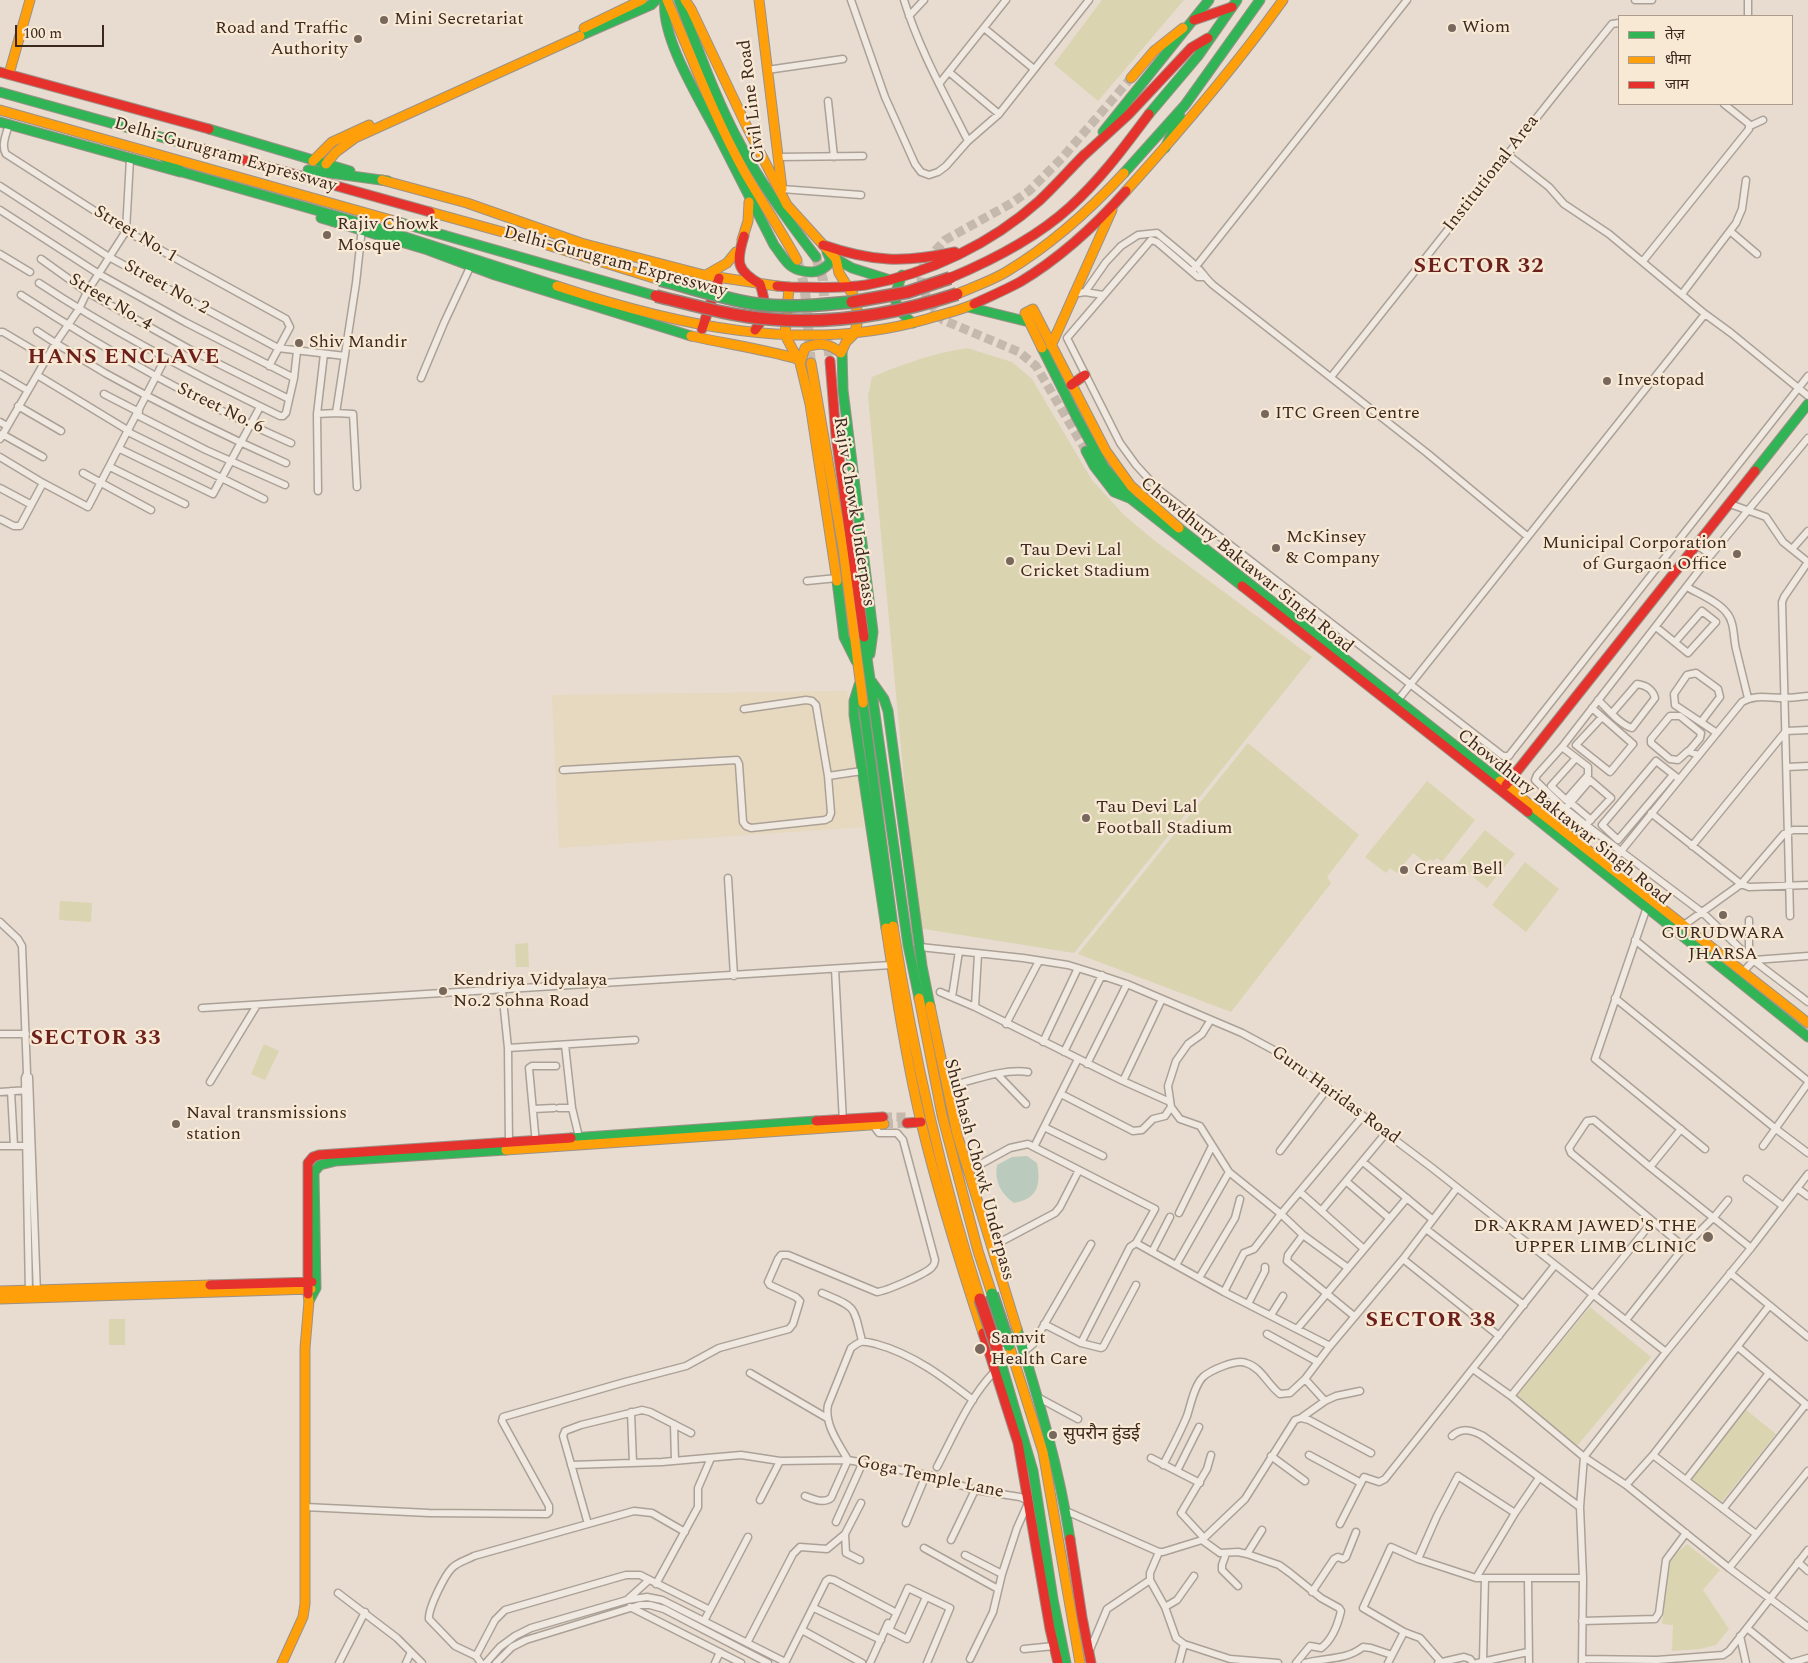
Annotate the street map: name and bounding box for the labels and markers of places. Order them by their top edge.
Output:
place label: Mini Secretariat [394,9,524,31]
marker: Mini Secretariat [378,14,390,26]
place label: Wiom [1462,17,1510,39]
place label: Road and Traffic Authority [215,18,348,60]
marker: Wiom [1446,22,1458,34]
marker: Road and Traffic Authority [352,33,364,45]
place label: Rajiv Chowk Mosque [337,214,439,256]
marker: Rajiv Chowk Mosque [321,229,333,241]
place label: Shiv Mandir [309,332,407,354]
marker: Shiv Mandir [293,337,305,349]
place label: Investopad [1617,370,1705,392]
marker: Investopad [1601,375,1613,387]
place label: ITC Green Centre [1275,403,1420,425]
marker: ITC Green Centre [1259,408,1271,420]
place label: McKinsey & Company [1286,527,1379,570]
place label: Municipal Corporation of Gurgaon Office [1542,533,1727,576]
place label: Tau Devi Lal Cricket Stadium [1020,540,1150,582]
marker: McKinsey & Company [1270,542,1282,554]
marker: Municipal Corporation of Gurgaon Office [1731,548,1743,560]
marker: Tau Devi Lal Cricket Stadium [1004,555,1016,567]
place label: Tau Devi Lal Football Stadium [1096,797,1233,840]
marker: Tau Devi Lal Football Stadium [1080,812,1092,824]
place label: Cream Bell [1414,859,1503,881]
marker: Cream Bell [1398,864,1410,876]
marker: GURUDWARA JHARSA [1717,909,1729,921]
place label: GURUDWARA JHARSA [1661,923,1785,966]
place label: Kendriya Vidyalaya No.2 Sohna Road [453,970,607,1012]
marker: Kendriya Vidyalaya No.2 Sohna Road [437,985,449,997]
place label: Naval transmissions station [186,1103,347,1146]
marker: Naval transmissions station [170,1118,182,1130]
place label: DR AKRAM JAWED'S THE UPPER LIMB CLINIC [1474,1216,1697,1258]
marker: DR AKRAM JAWED'S THE UPPER LIMB CLINIC [1701,1230,1715,1244]
place label: Samvit Health Care [991,1328,1087,1370]
marker: Samvit Health Care [973,1342,987,1356]
place label: सुपरौन हुंडई [1063,1424,1140,1446]
marker: सुपरौन हुंडई [1047,1429,1059,1441]

